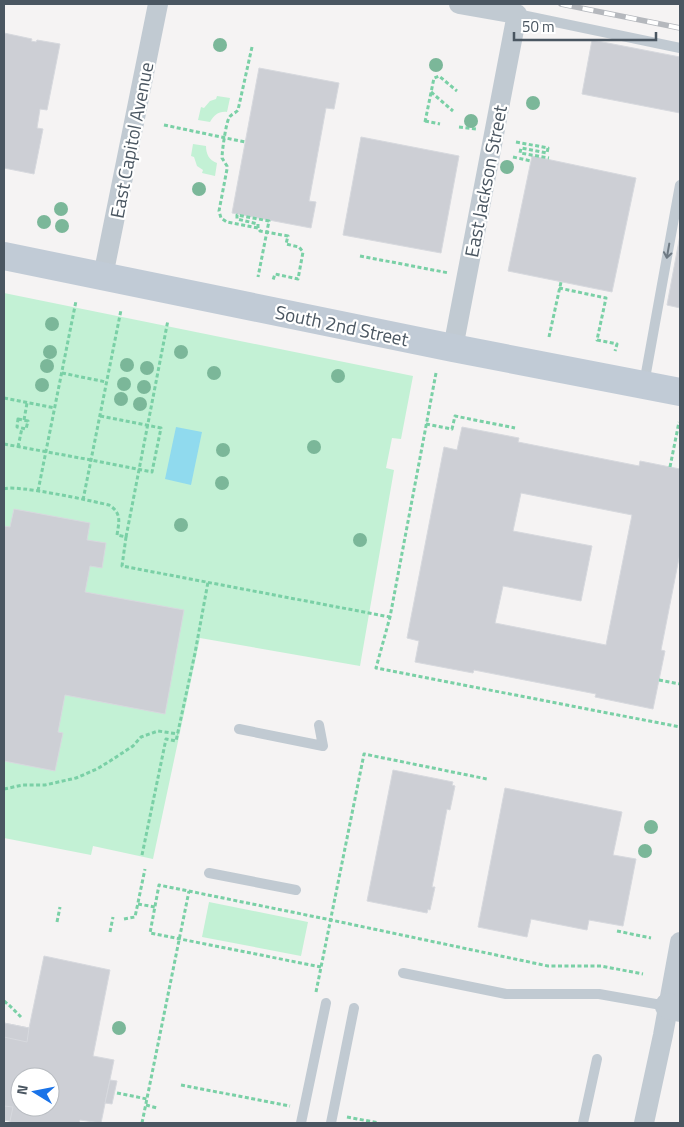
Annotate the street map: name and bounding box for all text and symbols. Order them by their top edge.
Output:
scale bar [514,10,656,42]
text: 50 m [522,15,555,38]
street label: East Capitol Avenue [102,59,160,221]
street label: East Jackson Street [456,102,514,260]
one-way arrow [663,242,673,258]
street label: South 2nd Street [273,297,412,353]
north arrow [10,1067,60,1117]
text: N [11,1083,33,1096]

